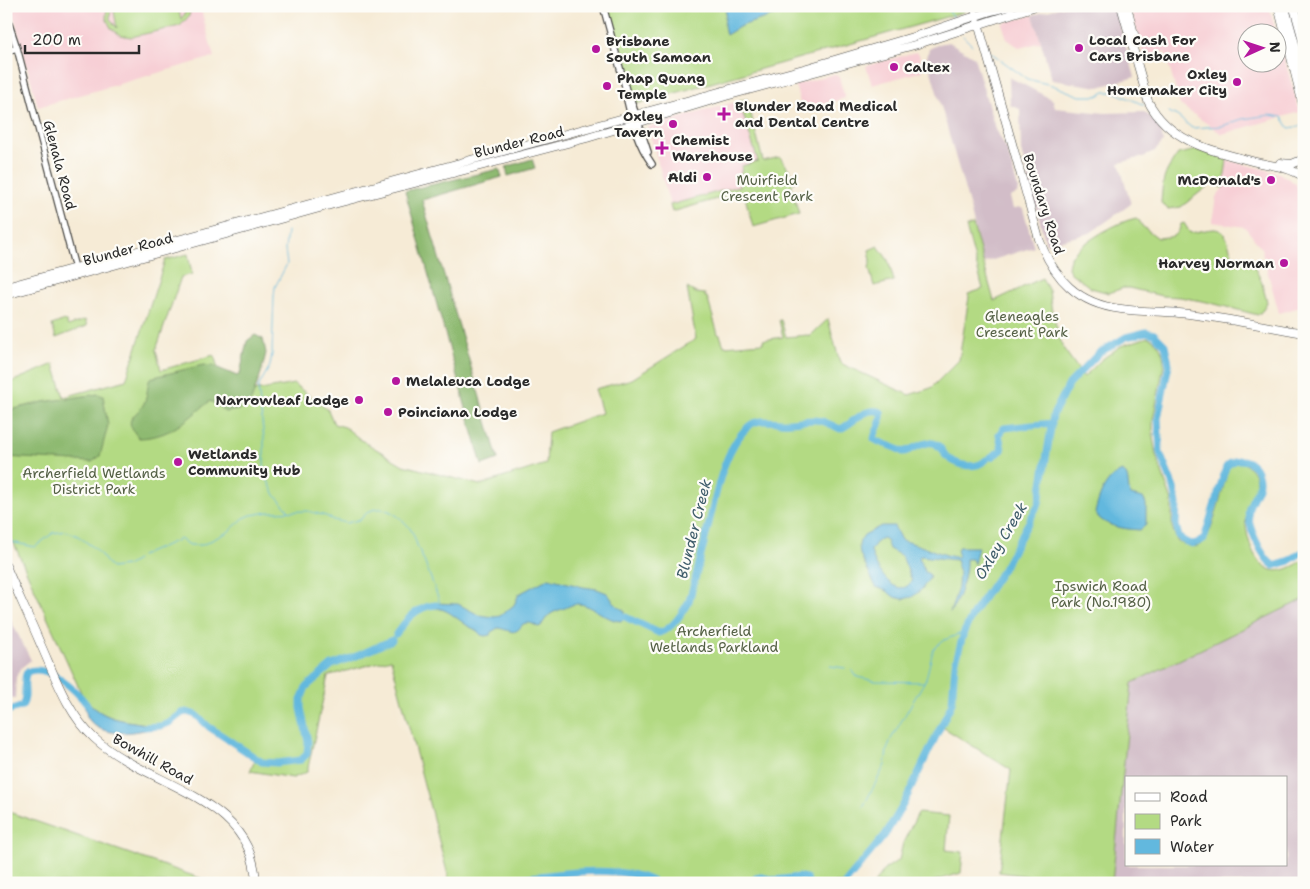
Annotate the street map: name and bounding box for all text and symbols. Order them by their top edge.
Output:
scale bar [25,22,139,54]
north arrow [1238,22,1288,72]
text: 200 m [32,30,81,50]
place label: Local Cash For Cars Brisbane [1089,31,1197,65]
place label: Brisbane South Samoan [606,32,711,66]
text: N [1266,41,1284,53]
marker: Local Cash For Cars Brisbane [1073,42,1085,54]
marker: Brisbane South Samoan [590,43,602,55]
place label: Caltex [904,58,950,76]
marker: Caltex [888,61,900,73]
place label: Oxley Homemaker City [1107,65,1227,99]
place label: Phap Quang Temple [617,69,705,103]
marker: Oxley Homemaker City [1231,76,1243,88]
marker: Phap Quang Temple [601,80,613,92]
place label: Blunder Road Medical and Dental Centre [735,97,898,131]
place label: Oxley Tavern [614,107,663,141]
marker: Blunder Road Medical and Dental Centre [717,107,731,121]
street label: Glenala Road [39,118,81,212]
marker: Oxley Tavern [667,118,679,130]
street label: Blunder Road [472,122,566,162]
place label: Chemist Warehouse [672,131,753,165]
marker: Chemist Warehouse [656,142,668,154]
street label: Boundary Road [1019,151,1069,257]
place label: Aldi [668,168,697,186]
marker: Aldi [701,171,713,183]
park label: Muirfield Crescent Park [721,171,813,205]
place label: McDonald's [1177,171,1261,189]
marker: McDonald's [1265,174,1277,186]
street label: Blunder Road [81,228,175,270]
place label: Harvey Norman [1158,254,1274,272]
marker: Harvey Norman [1278,257,1290,269]
park label: Gleneagles Crescent Park [976,307,1068,341]
place label: Melaleuca Lodge [406,372,530,390]
marker: Melaleuca Lodge [390,375,402,387]
place label: Narrowleaf Lodge [215,391,349,409]
marker: Narrowleaf Lodge [353,394,365,406]
place label: Poinciana Lodge [398,403,517,421]
marker: Poinciana Lodge [382,406,394,418]
place label: Wetlands Community Hub [188,445,301,479]
marker: Wetlands Community Hub [172,456,184,468]
park label: Archerfield Wetlands District Park [22,464,166,498]
water label: Blunder Creek [672,477,716,581]
water label: Oxley Creek [970,498,1032,583]
park label: Ipswich Road Park (No.1980) [1051,577,1151,611]
park label: Archerfield Wetlands Parkland [650,622,778,656]
street label: Bowhill Road [110,729,197,789]
legend [1125,776,1288,866]
text: Road [1170,787,1208,807]
text: Park [1170,811,1202,831]
text: Water [1170,837,1214,857]

